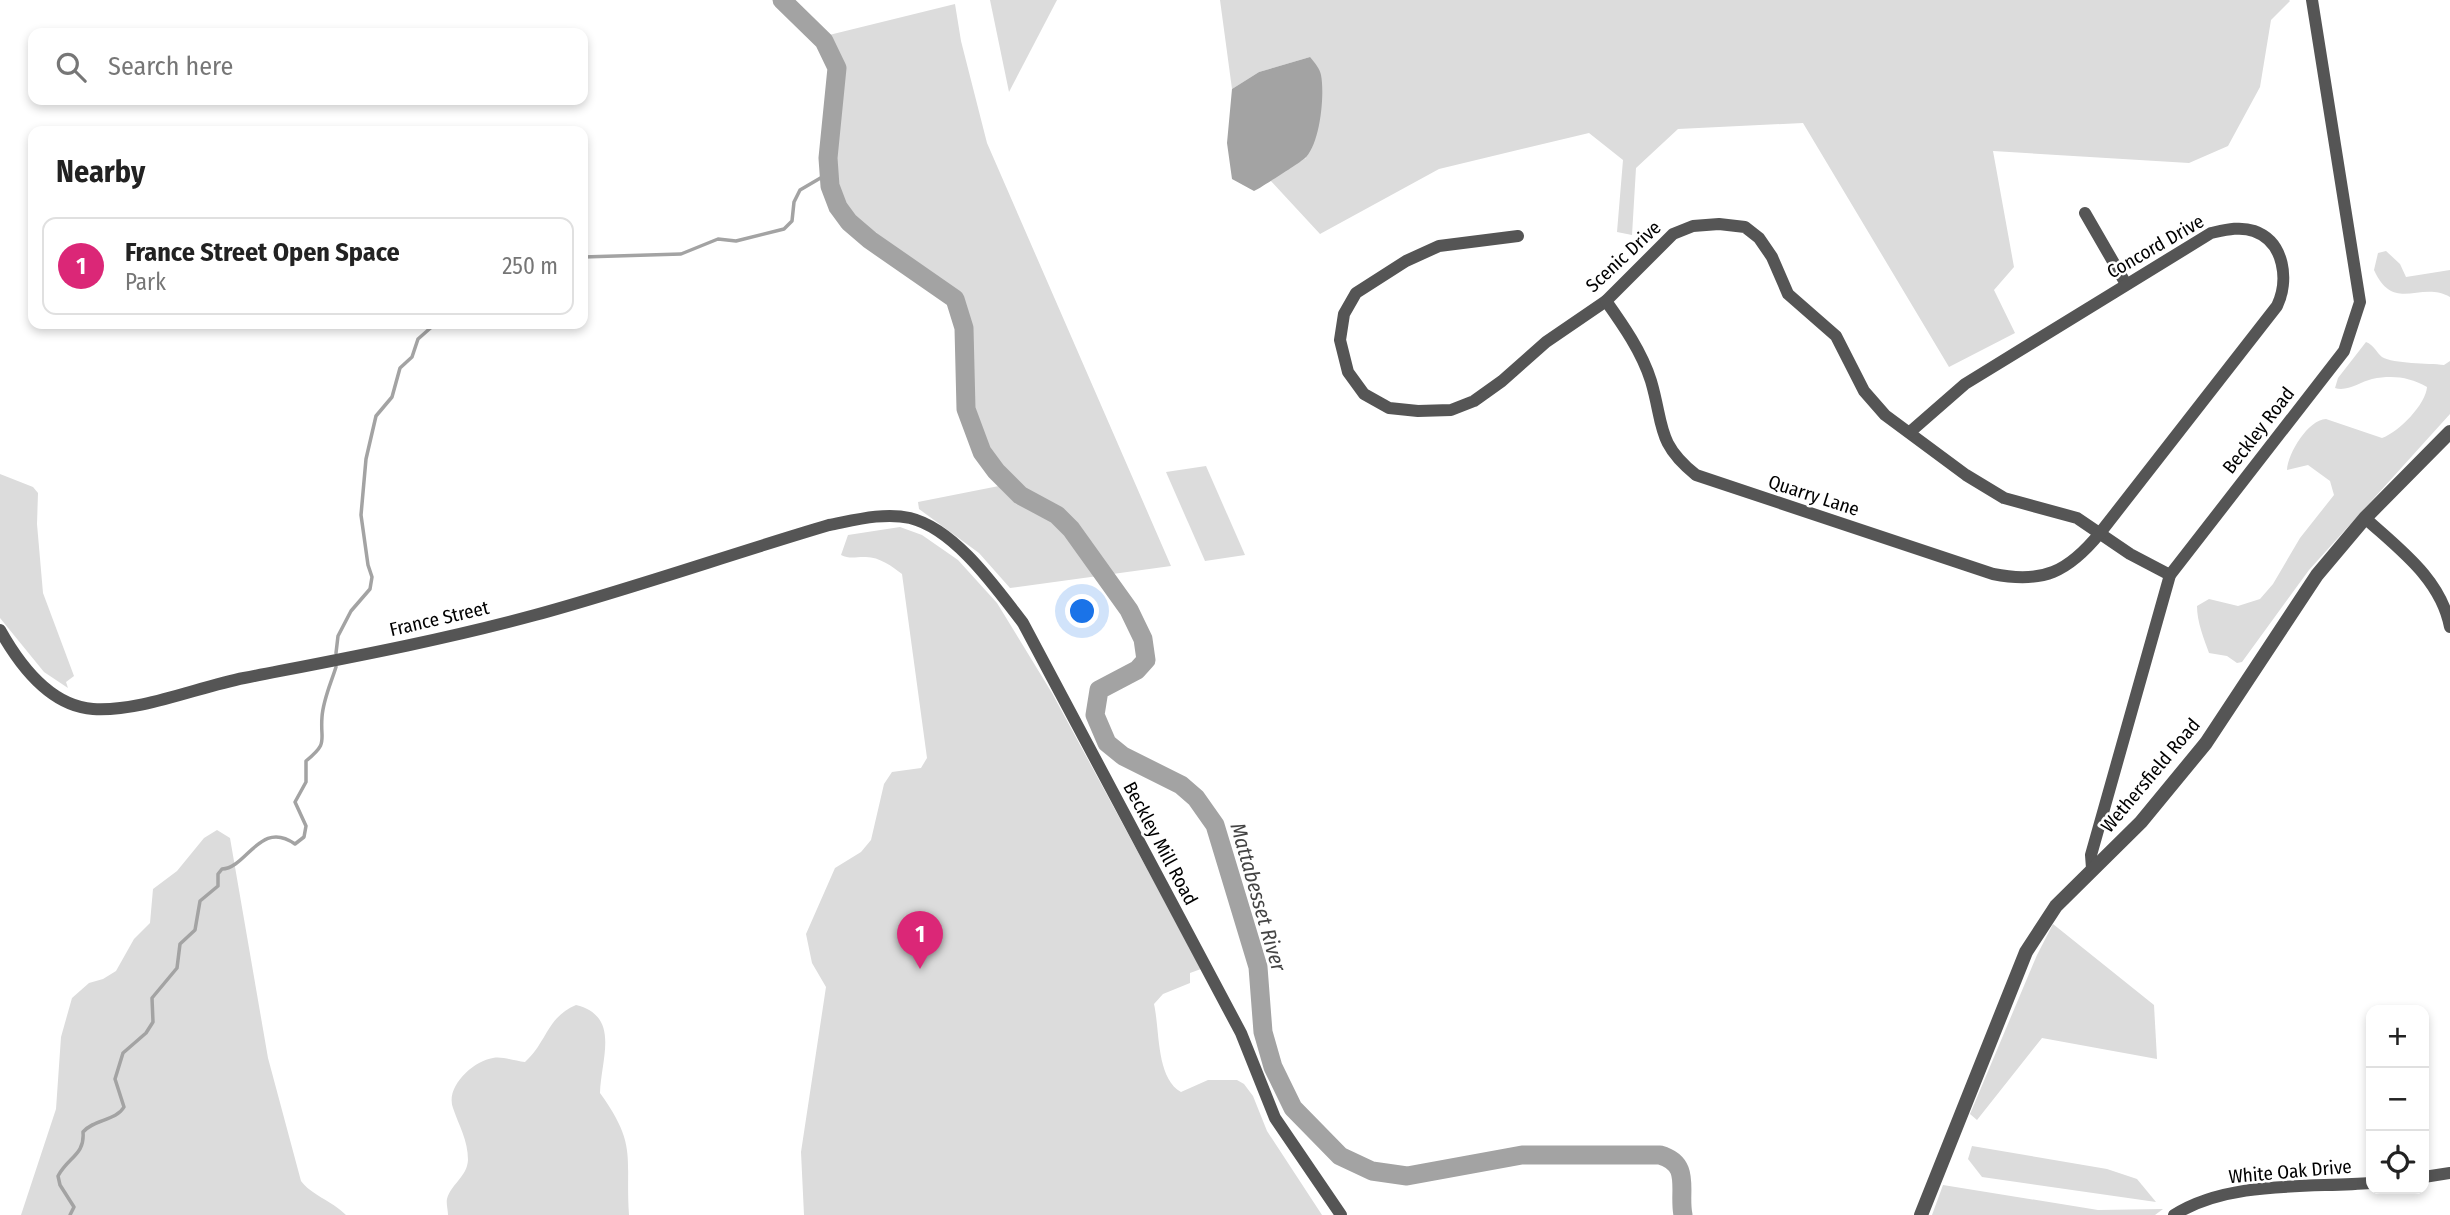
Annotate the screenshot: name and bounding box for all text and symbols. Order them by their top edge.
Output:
search box [28,28,588,105]
icon: search [52,48,90,86]
text: Search here [108,51,233,82]
text: Nearby [56,154,145,190]
street label: Concord Drive [2103,209,2208,283]
street label: Scenic Drive [1581,216,1666,297]
text: France Street Open Space [125,237,400,268]
text: 1 [76,252,86,280]
text: 250 m [502,252,558,280]
text: Park [125,268,166,296]
street label: Beckley Road [2218,383,2299,478]
street label: Quarry Lane [1765,470,1862,521]
your location [1065,594,1099,628]
street label: France Street [387,596,492,641]
street label: Wethersfield Road [2096,714,2205,837]
street label: Beckley Mill Road [1118,778,1203,909]
water label: Mattabesset River [1224,820,1292,975]
pin: 1 [897,911,943,969]
map controls [2366,1005,2429,1194]
button: + [2366,1005,2429,1068]
button: − [2366,1068,2429,1131]
button: locate [2366,1131,2429,1194]
street label: White Oak Drive [2228,1155,2353,1188]

